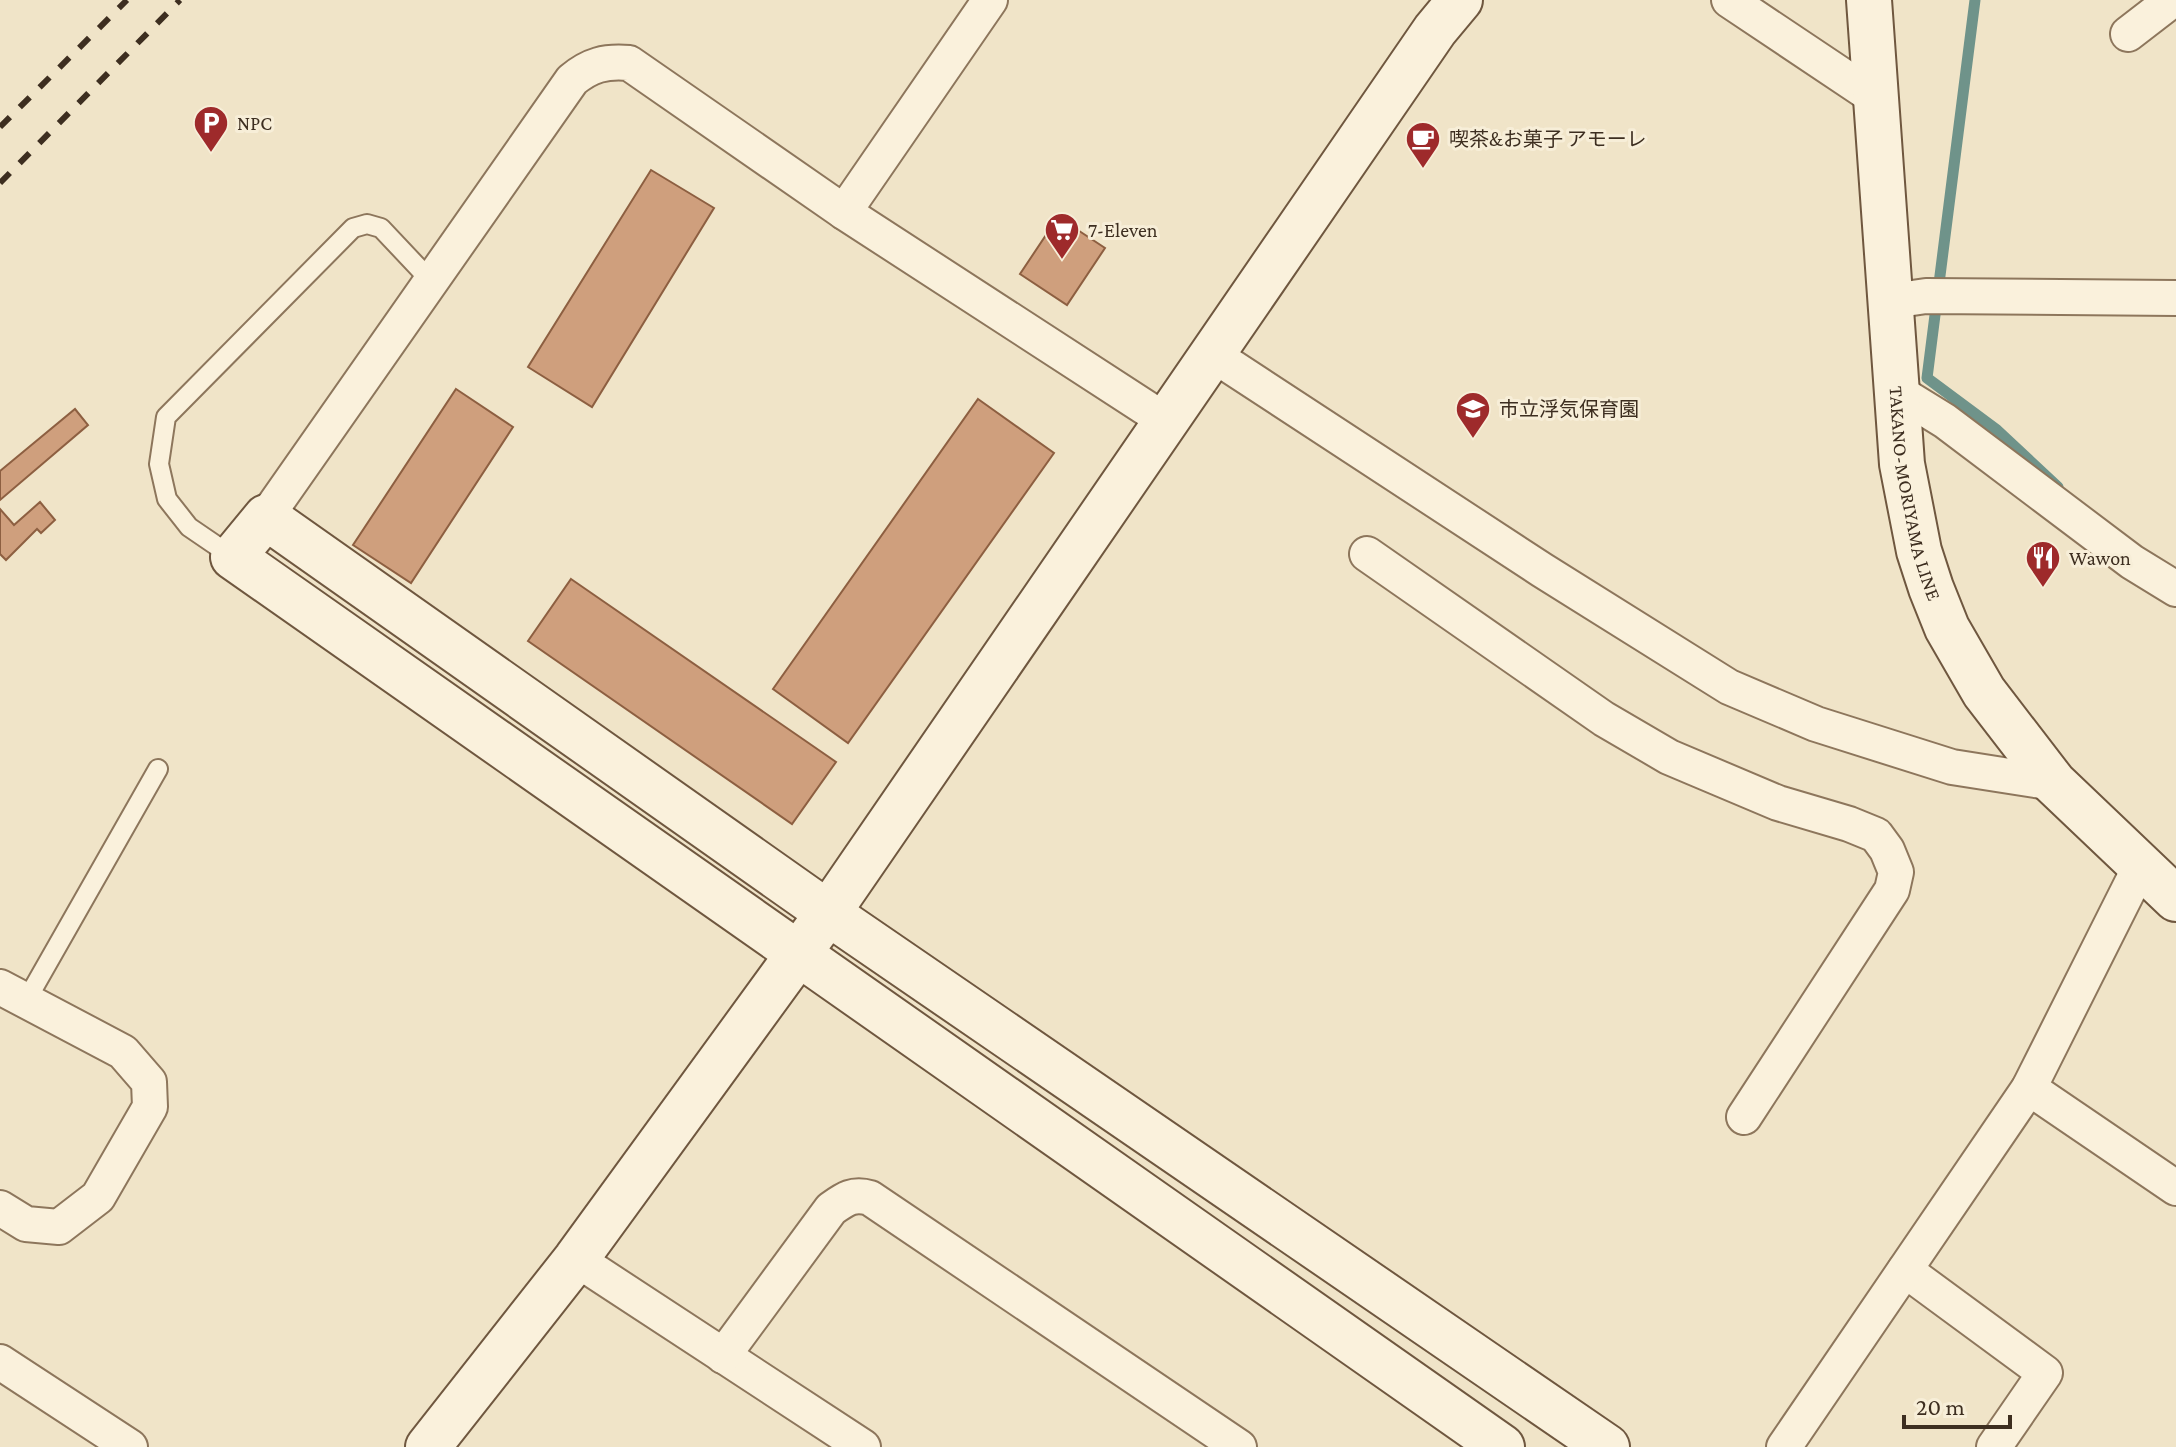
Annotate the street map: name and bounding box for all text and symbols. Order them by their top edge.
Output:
parking icon: NPC [192,104,230,154]
place label: NPC [237,112,272,134]
cafe icon: 喫茶&お菓子 アモーレ [1404,120,1442,170]
place label: 喫茶&お菓子 アモーレ [1449,128,1647,150]
supermarket icon: 7-Eleven [1043,211,1081,261]
place label: 7-Eleven [1088,219,1158,241]
street label: TAKANO-MORIYAMA LINE [1885,385,1946,604]
school or university icon: 市立浮気保育園 [1454,390,1492,440]
place label: 市立浮気保育園 [1499,398,1639,420]
restaurant icon: Wawon [2024,539,2062,589]
place label: Wawon [2069,547,2131,569]
scale bar [1904,1379,2010,1429]
text: 20 m [1916,1393,1965,1420]

